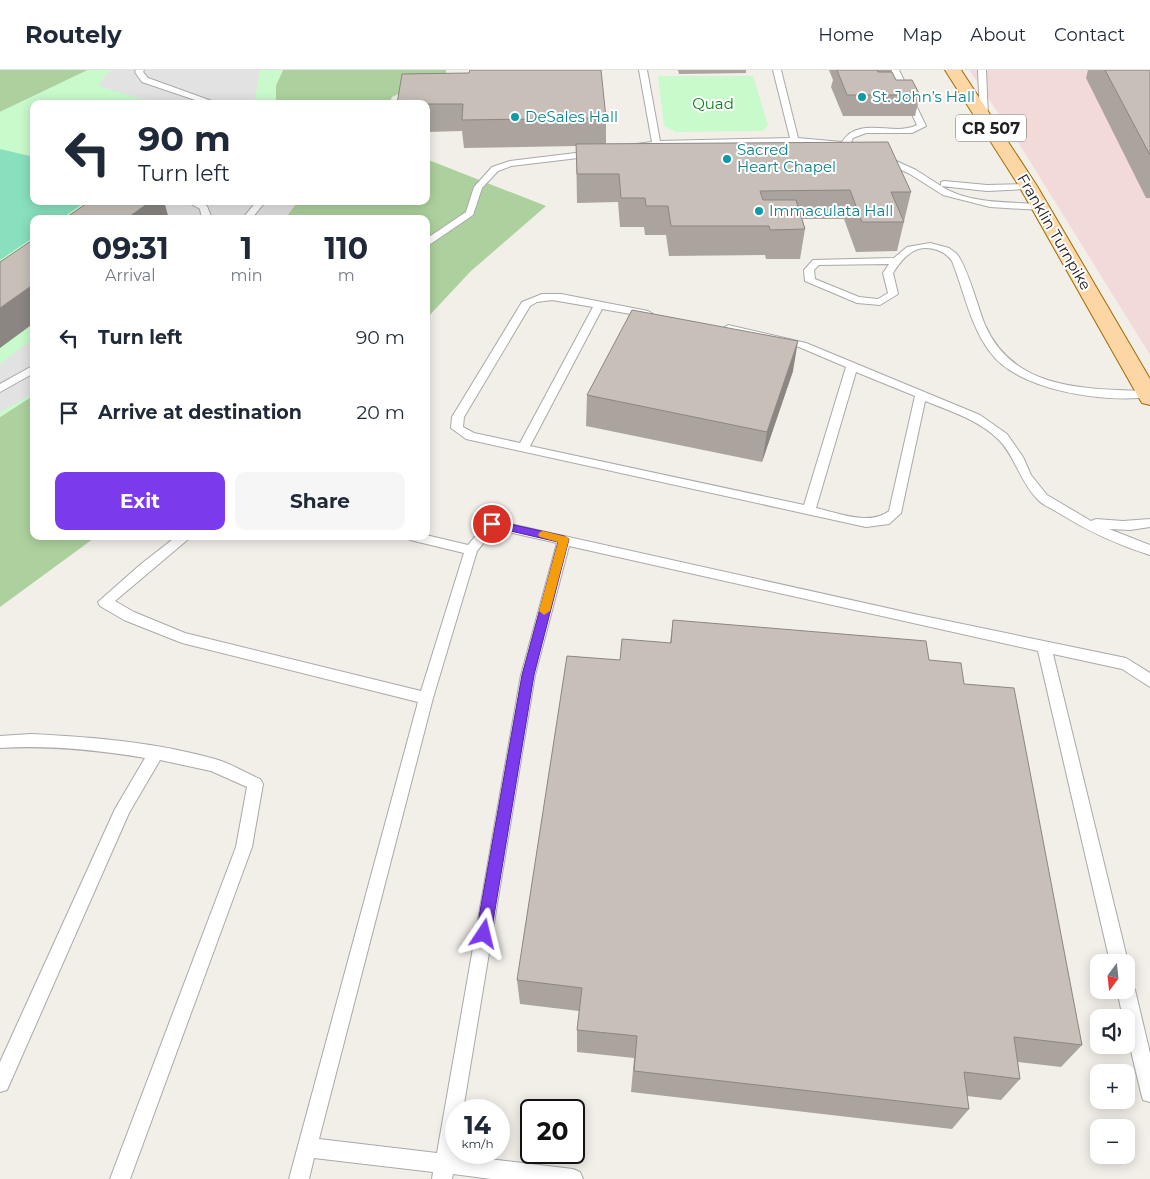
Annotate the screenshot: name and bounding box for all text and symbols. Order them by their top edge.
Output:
text: Routely [25,20,122,49]
text: Home [818,24,874,46]
text: Map [902,24,942,46]
text: About [970,24,1026,46]
text: Contact [1054,24,1125,46]
place label: St. John’s Hall [872,87,975,106]
marker: St. John’s Hall [856,91,868,103]
park label: Quad [692,94,734,113]
place label: DeSales Hall [525,107,618,126]
marker: DeSales Hall [509,111,521,123]
road number: CR 507 [956,114,1026,142]
text: 90 m [138,117,231,160]
icon: left [55,120,120,185]
place label: Sacred Heart Chapel [737,140,836,176]
marker: Sacred Heart Chapel [721,153,733,165]
text: Turn left [138,160,230,187]
street label: Franklin Turnpike [1013,170,1095,293]
place label: Immaculata Hall [769,201,893,220]
marker: Immaculata Hall [753,205,765,217]
text: 09:31 [92,230,169,267]
text: 1 [241,230,252,267]
text: 110 [324,230,368,267]
text: Arrival [105,266,155,285]
text: min [230,266,263,285]
text: m [338,266,355,285]
icon: left [55,324,83,352]
text: Turn left [98,326,183,349]
text: 90 m [356,326,405,349]
icon: arrive [55,399,83,427]
text: Arrive at destination [98,401,302,424]
text: 20 m [357,401,405,424]
button: Exit [55,472,225,530]
button: Share [235,472,405,530]
pin [471,503,513,545]
icon: arrive [478,510,506,538]
position arrow [457,907,509,959]
north arrow [1090,954,1135,999]
map controls [1090,954,1135,1164]
button: sound [1090,1009,1135,1054]
button: + [1090,1064,1135,1109]
speed limit sign: 20 [520,1099,585,1164]
text: 14 [464,1110,491,1140]
button: − [1090,1119,1135,1164]
text: km/h [461,1136,494,1151]

